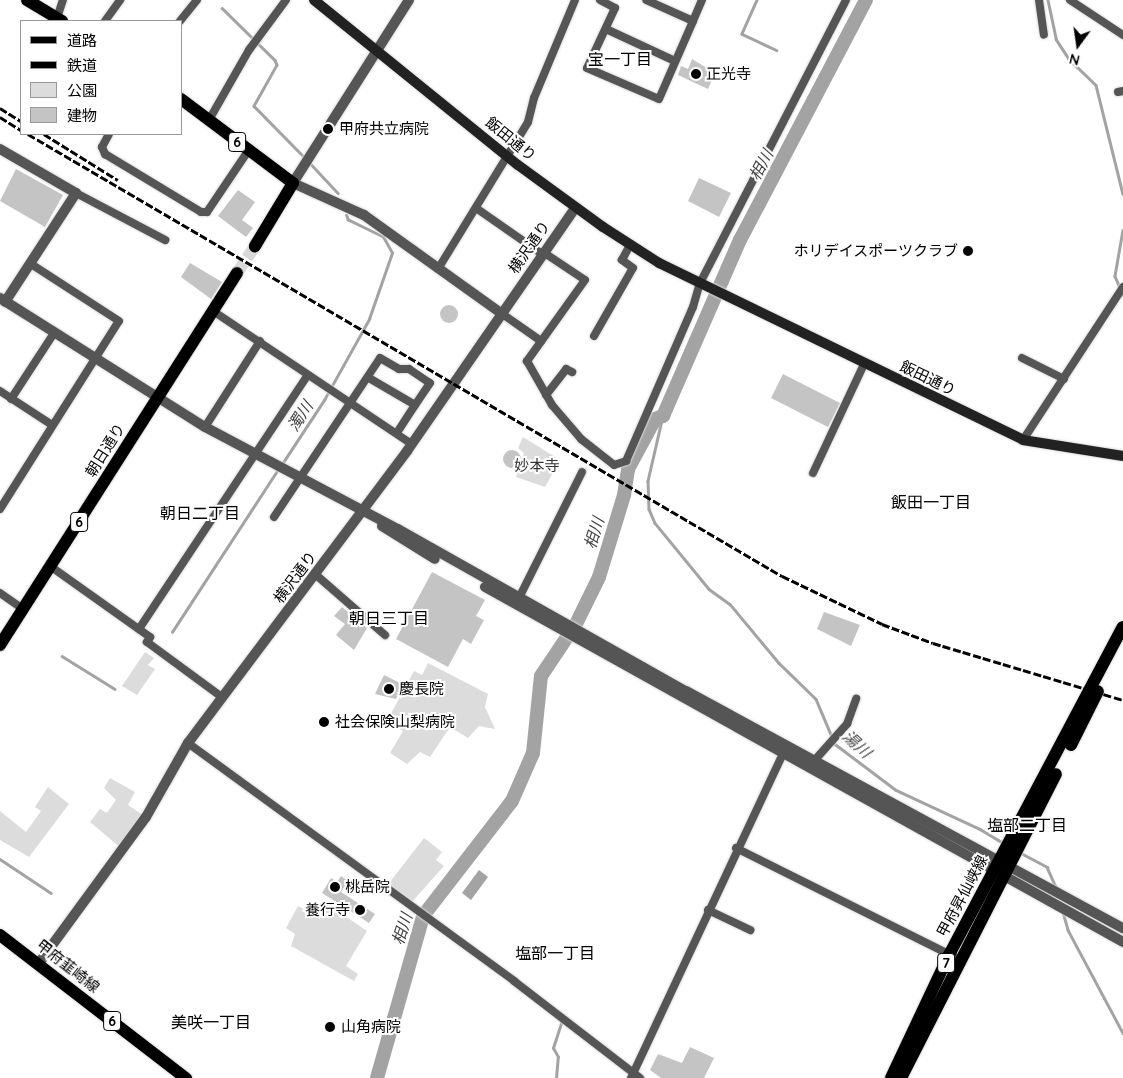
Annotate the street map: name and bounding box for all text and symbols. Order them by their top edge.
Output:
legend [20,20,182,135]
north arrow [1053,20,1103,70]
text: 道路 [67,31,97,50]
district label: 宝一丁目 [588,49,652,69]
text: N [1067,50,1082,70]
text: 鉄道 [67,56,97,75]
place label: 正光寺 [706,65,751,83]
marker: 正光寺 [690,68,702,80]
text: 公園 [67,81,97,100]
text: 建物 [67,106,97,125]
street label: 飯田通り [482,113,540,165]
place label: 甲府共立病院 [339,120,429,138]
marker: 甲府共立病院 [321,122,335,136]
road number: 6 [227,130,247,154]
water label: 相川 [745,146,777,184]
street label: 横沢通り [504,217,554,277]
place label: ホリデイスポーツクラブ [793,242,958,260]
marker: ホリデイスポーツクラブ [962,245,974,257]
street label: 飯田通り [897,357,959,399]
water label: 濁川 [283,397,317,435]
street label: 朝日通り [81,420,129,480]
park label: 妙本寺 [515,457,559,475]
district label: 飯田一丁目 [891,492,971,512]
district label: 朝日二丁目 [160,503,240,523]
road number: 6 [69,511,89,534]
water label: 相川 [580,515,608,551]
street label: 横沢通り [270,548,320,606]
district label: 朝日三丁目 [349,608,429,628]
place label: 慶長院 [399,680,444,698]
marker: 慶長院 [383,683,395,695]
place label: 社会保険山梨病院 [335,713,455,731]
marker: 社会保険山梨病院 [317,715,331,729]
water label: 湯川 [839,726,875,762]
district label: 塩部二丁目 [987,815,1067,835]
street label: 甲府昇仙峡線 [933,852,991,940]
place label: 桃岳院 [345,878,390,896]
marker: 桃岳院 [329,881,341,893]
place label: 養行寺 [305,901,350,919]
marker: 養行寺 [354,904,366,916]
water label: 相川 [388,911,416,947]
street label: 甲府韮崎線 [33,936,103,996]
district label: 塩部一丁目 [515,943,595,963]
road number: 7 [936,951,956,974]
road number: 6 [102,1009,122,1032]
district label: 美咲一丁目 [171,1012,251,1032]
place label: 山角病院 [341,1018,401,1036]
marker: 山角病院 [323,1020,337,1034]

